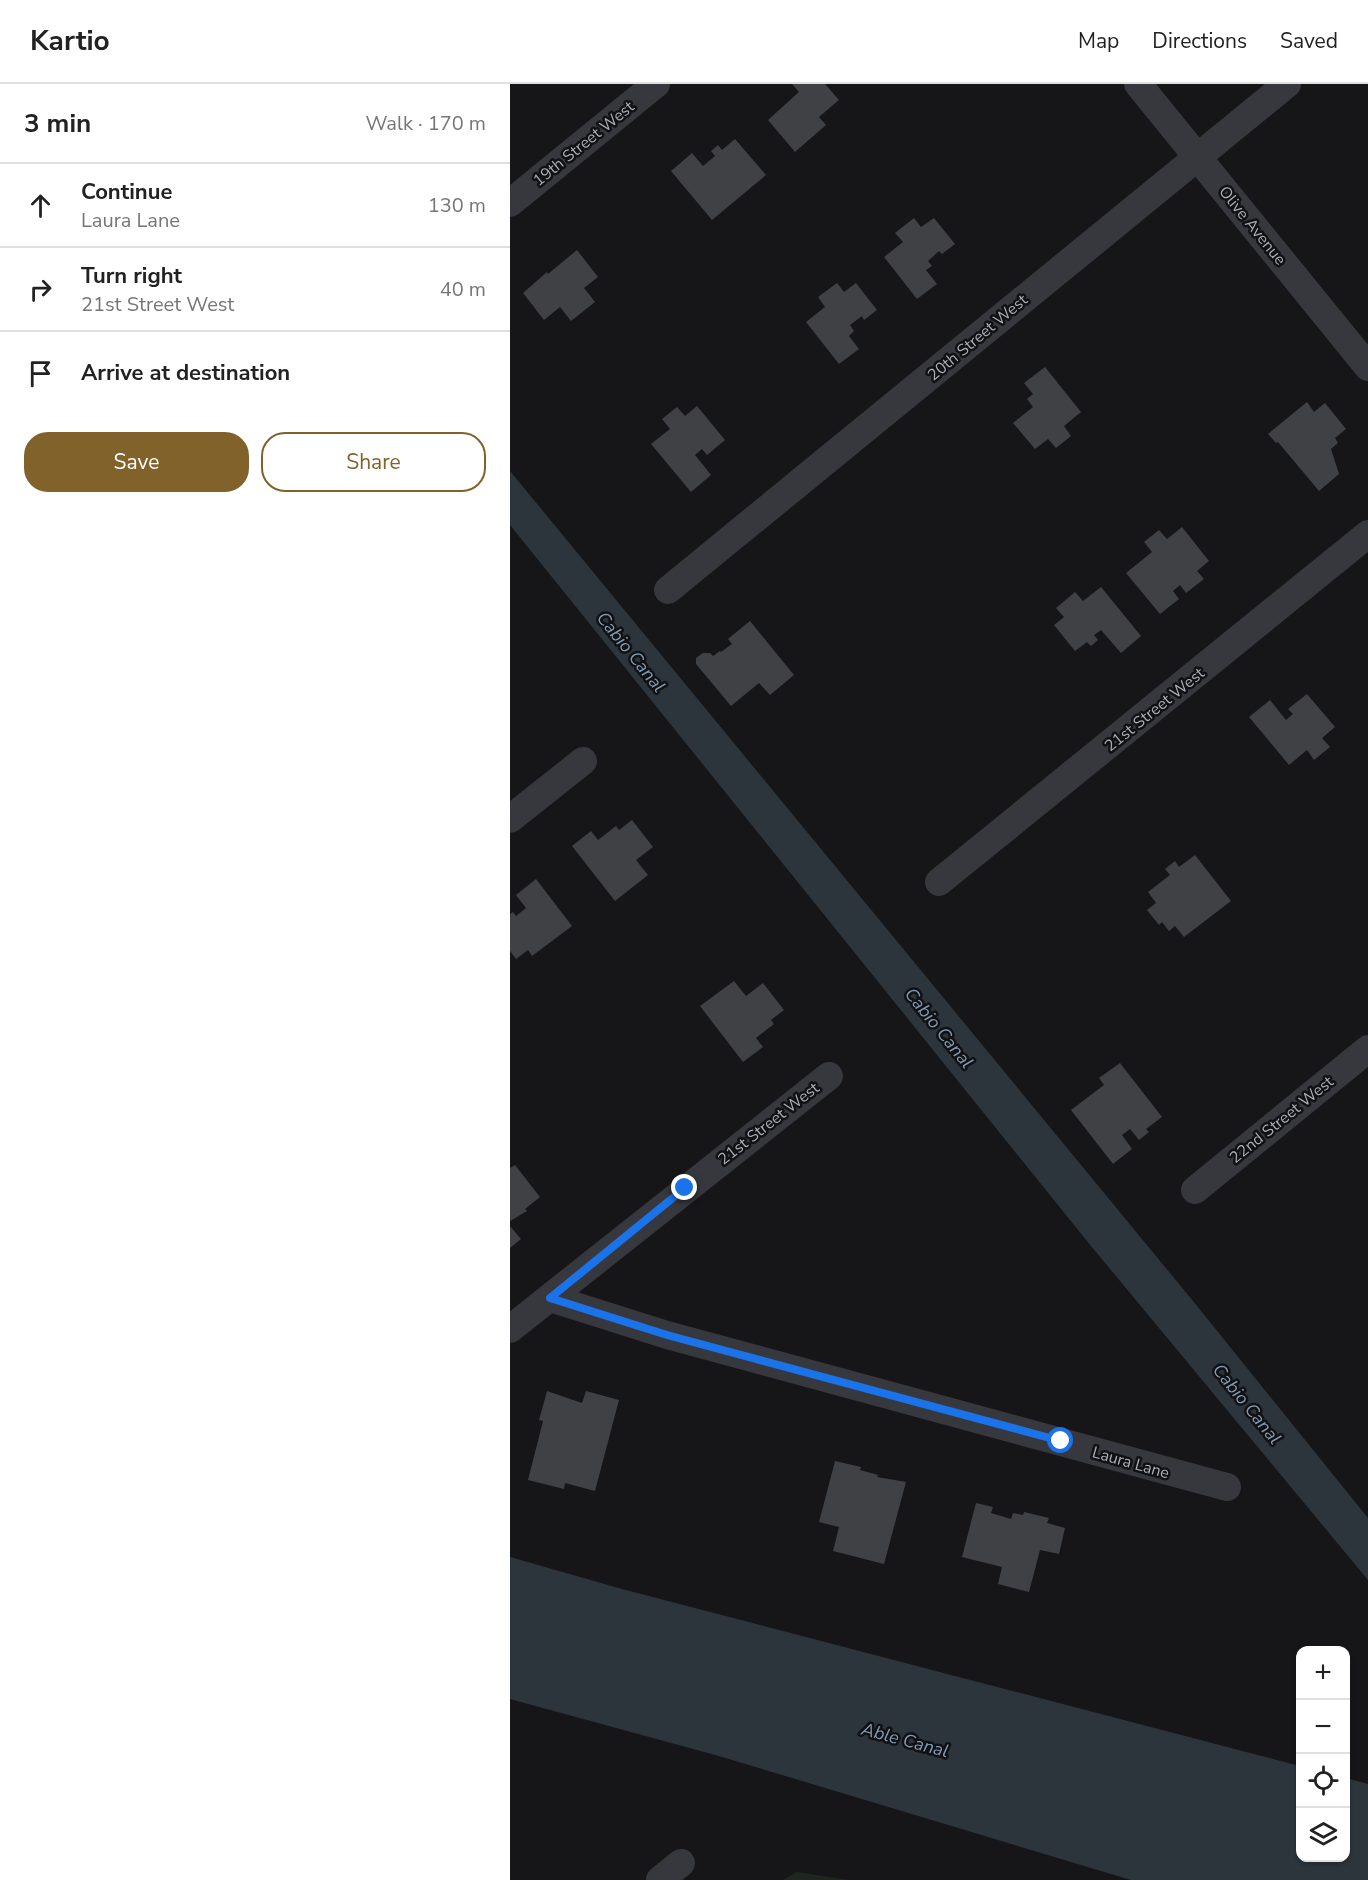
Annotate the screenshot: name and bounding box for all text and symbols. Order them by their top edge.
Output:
text: Kartio [30,22,110,60]
text: Map [1078,27,1119,55]
text: Directions [1152,27,1247,55]
text: Saved [1280,27,1338,55]
street label: 19th Street West [528,96,639,191]
text: 3 min [24,106,91,141]
text: Walk · 170 m [366,110,486,137]
text: Continue [81,177,172,207]
street label: Olive Avenue [1213,181,1291,270]
icon: ahead [24,189,57,222]
text: 130 m [428,192,486,219]
text: Laura Lane [81,207,180,234]
text: Turn right [81,261,182,291]
icon: right [24,273,57,306]
text: 40 m [440,276,486,303]
street label: 20th Street West [923,289,1033,386]
text: 21st Street West [81,291,234,318]
icon: arrive [24,357,57,390]
text: Arrive at destination [81,358,290,388]
button: Save [24,432,249,492]
button: Share [261,432,486,492]
water label: Cabio Canal [591,607,671,697]
street label: 21st Street West [1100,662,1210,757]
water label: Cabio Canal [899,983,979,1073]
street label: 22nd Street West [1225,1071,1339,1169]
street label: 21st Street West [713,1077,824,1170]
route end [671,1174,697,1200]
water label: Cabio Canal [1207,1359,1287,1449]
route start [1047,1427,1073,1453]
street label: Laura Lane [1090,1441,1172,1484]
map controls [1296,1646,1350,1862]
button: + [1296,1646,1350,1700]
button: − [1296,1700,1350,1754]
water label: Able Canal [858,1717,951,1763]
button: locate [1296,1754,1350,1808]
button: layers [1296,1808,1350,1862]

